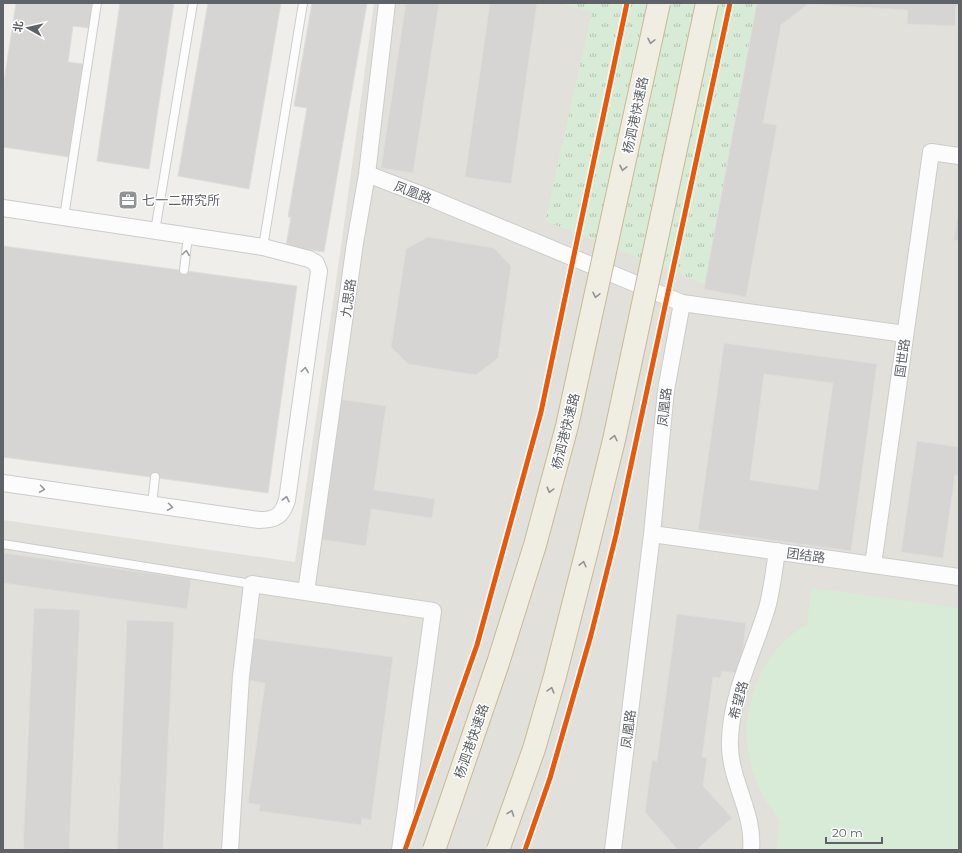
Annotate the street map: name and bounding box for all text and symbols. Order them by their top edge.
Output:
north arrow [8,8,48,48]
text: 北 [10,20,26,33]
one-way arrow [647,38,655,44]
street label: 杨泗港快速路 [619,75,651,155]
one-way arrow [620,165,628,171]
street label: 凤凰路 [392,178,434,206]
office icon: 七一二研究所 [117,189,139,211]
place label: 七一二研究所 [142,192,220,208]
one-way arrow [181,250,190,256]
street label: 九思路 [337,278,359,318]
one-way arrow [592,292,600,298]
street label: 国世路 [891,338,913,378]
one-way arrow [300,367,309,373]
street label: 凤凰路 [654,387,674,427]
street label: 杨泗港快速路 [548,391,582,471]
one-way arrow [610,434,618,441]
one-way arrow [39,484,45,493]
one-way arrow [546,486,555,493]
one-way arrow [282,496,290,502]
one-way arrow [167,502,173,511]
street label: 团结路 [786,544,826,566]
one-way arrow [579,561,587,567]
street label: 希望路 [725,679,751,721]
one-way arrow [546,686,555,693]
street label: 杨泗港快速路 [451,702,491,780]
street label: 凤凰路 [618,709,638,749]
one-way arrow [506,810,514,817]
scale bar [826,819,882,845]
text: 20 m [832,825,863,840]

